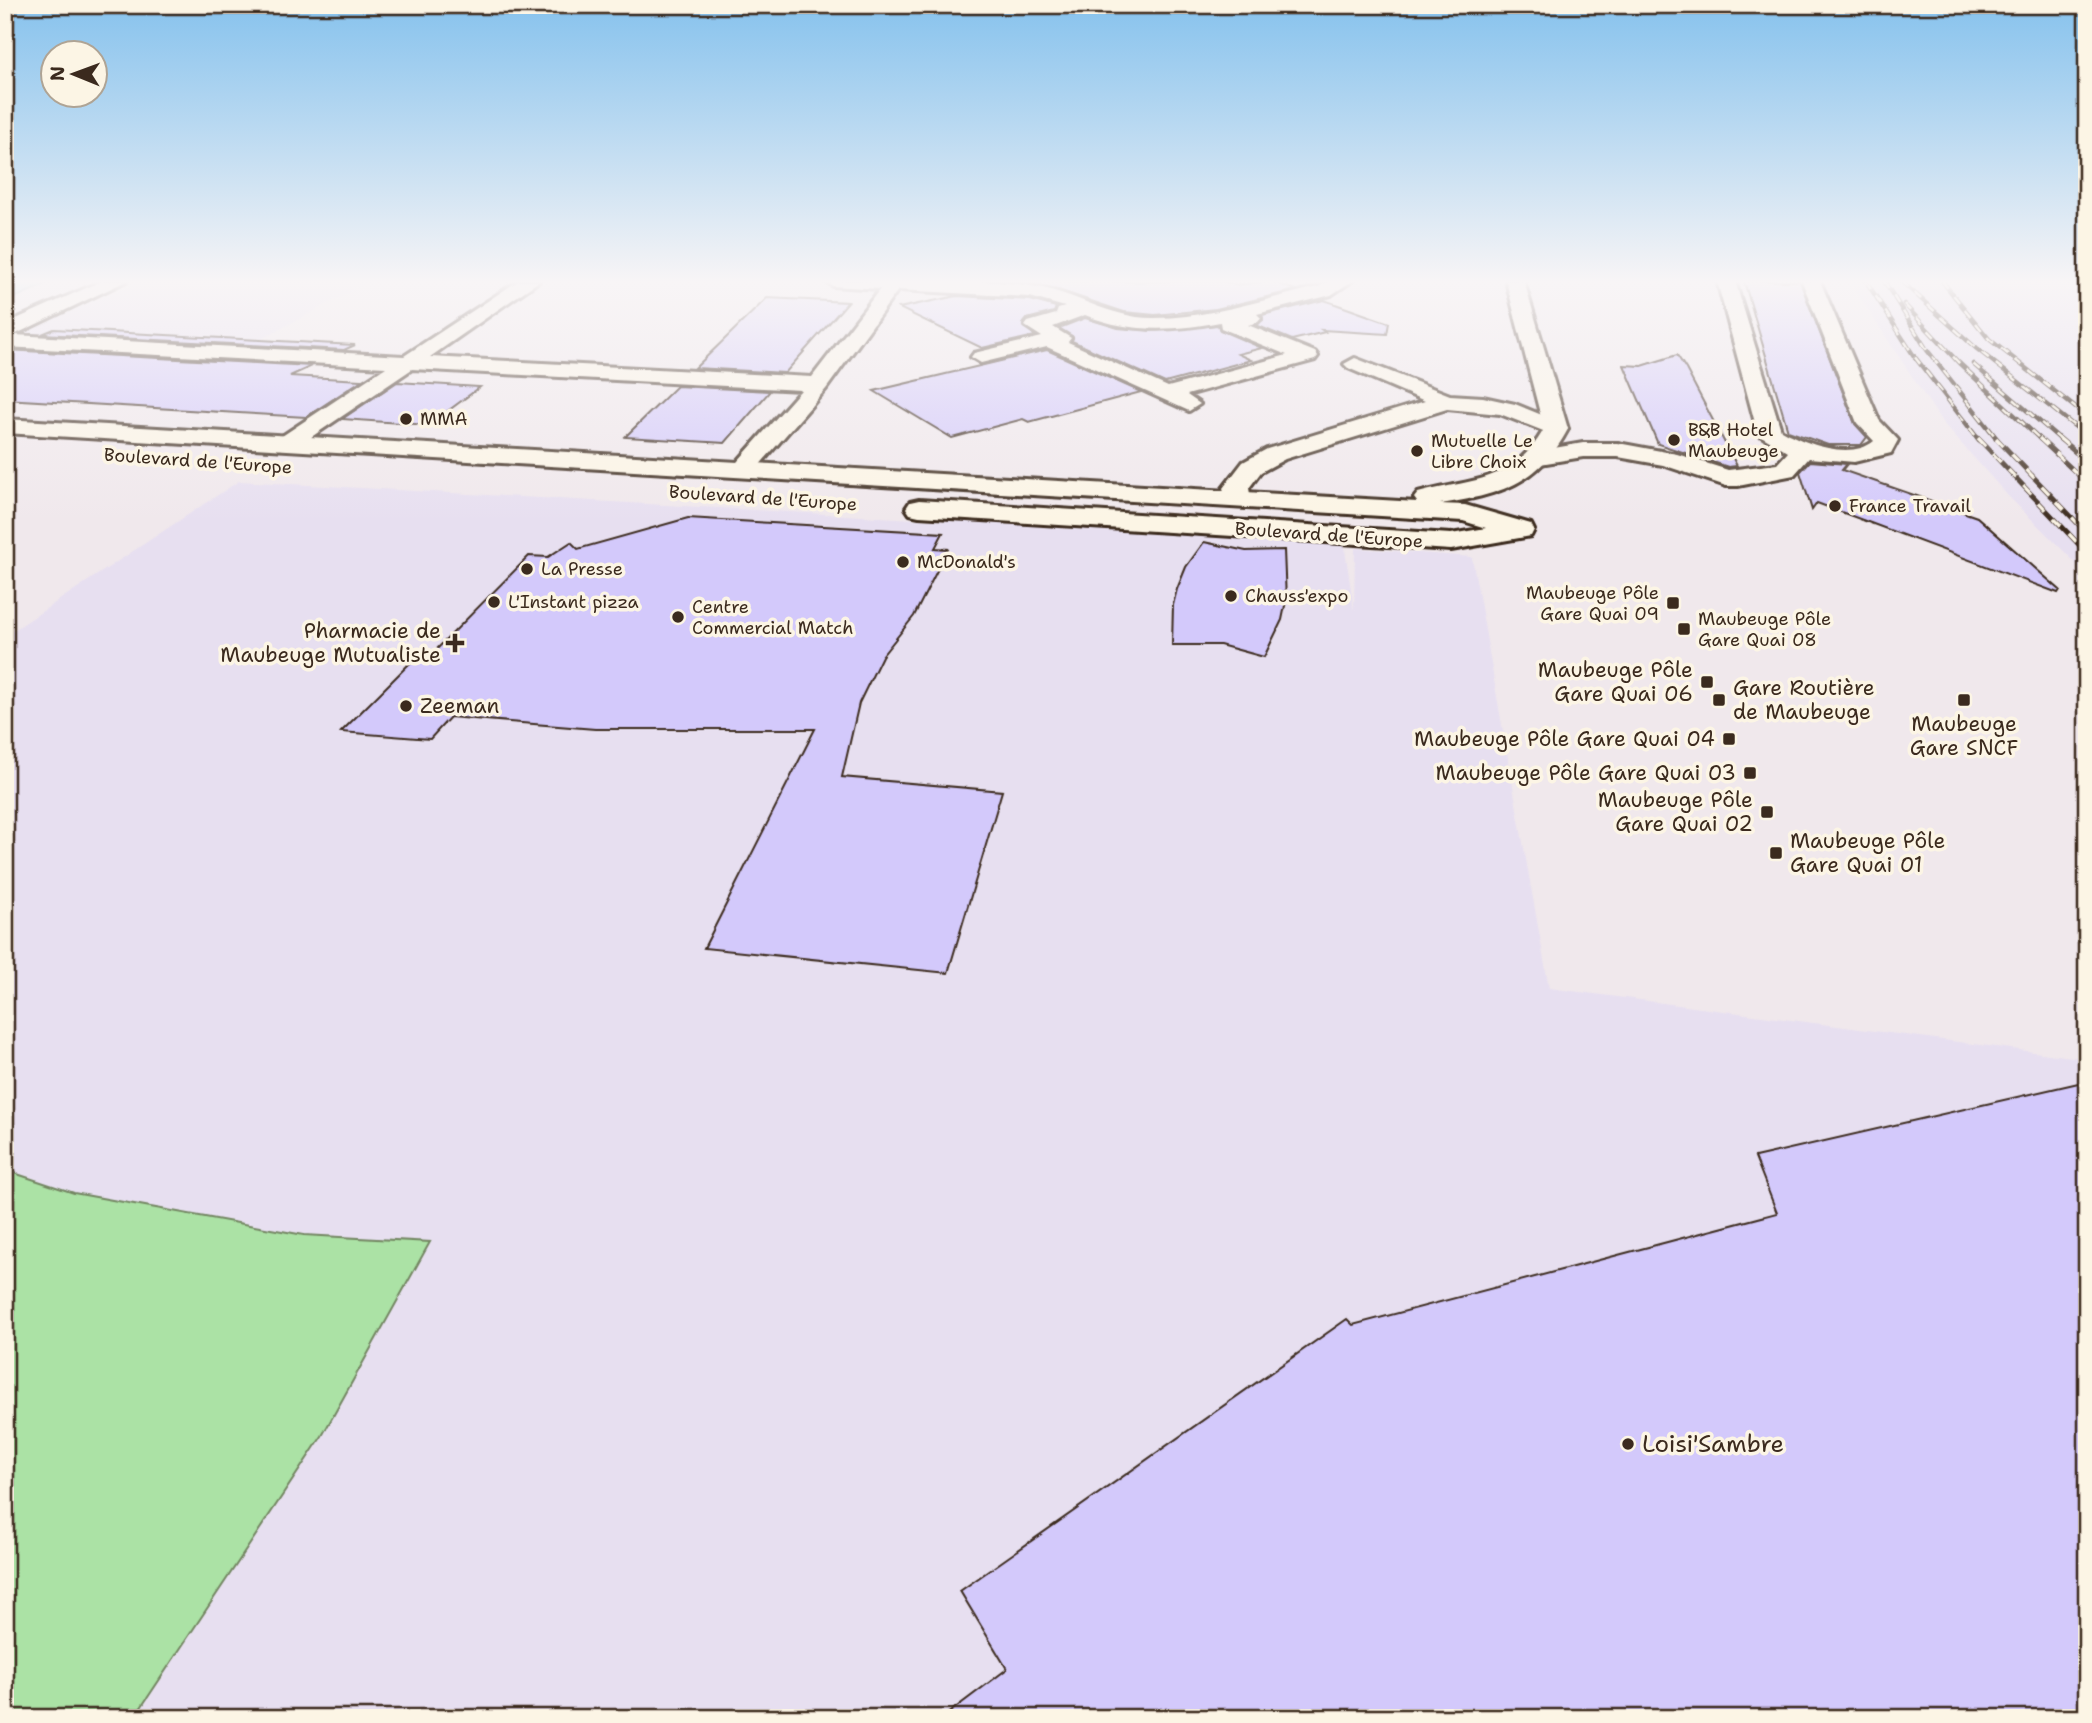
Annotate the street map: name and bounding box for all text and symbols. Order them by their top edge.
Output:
north arrow [38,38,108,108]
text: N [45,66,70,81]
place label: MMA [420,407,468,431]
marker: MMA [398,411,414,427]
place label: B&B Hotel Maubeuge [1688,418,1779,463]
place label: Mutuelle Le Libre Choix [1431,429,1533,474]
marker: B&B Hotel Maubeuge [1666,432,1682,448]
street label: Boulevard de l'Europe [103,442,293,480]
marker: Mutuelle Le Libre Choix [1409,443,1425,459]
street label: Boulevard de l'Europe [668,479,858,517]
place label: France Travail [1849,494,1972,518]
marker: France Travail [1827,498,1843,514]
street label: Boulevard de l'Europe [1234,516,1424,554]
place label: McDonald's [917,550,1016,574]
marker: McDonald's [895,554,911,570]
place label: La Presse [541,557,623,581]
marker: La Presse [519,561,535,577]
place label: Maubeuge Pôle Gare Quai 09 [1526,581,1659,626]
place label: Chauss'expo [1245,584,1348,608]
marker: Chauss'expo [1223,588,1239,604]
place label: L'Instant pizza [508,590,639,614]
marker: L'Instant pizza [486,594,502,610]
place label: Centre Commercial Match [692,595,853,640]
marker: Maubeuge Pôle Gare Quai 09 [1665,595,1681,611]
place label: Maubeuge Pôle Gare Quai 08 [1698,607,1831,652]
marker: Centre Commercial Match [670,609,686,625]
place label: Pharmacie de Maubeuge Mutualiste [220,617,441,669]
marker: Maubeuge Pôle Gare Quai 08 [1676,621,1692,637]
marker: Pharmacie de Maubeuge Mutualiste [447,635,463,651]
place label: Maubeuge Pôle Gare Quai 06 [1538,656,1693,708]
marker: Maubeuge Pôle Gare Quai 06 [1699,674,1715,690]
place label: Gare Routière de Maubeuge [1733,674,1875,726]
place label: Zeeman [420,692,499,720]
marker: Gare Routière de Maubeuge [1711,692,1727,708]
marker: Maubeuge Gare SNCF [1956,692,1972,708]
marker: Zeeman [398,698,414,714]
place label: Maubeuge Gare SNCF [1910,710,2018,762]
place label: Maubeuge Pôle Gare Quai 04 [1414,725,1715,753]
marker: Maubeuge Pôle Gare Quai 04 [1721,731,1737,747]
place label: Maubeuge Pôle Gare Quai 03 [1436,759,1736,787]
marker: Maubeuge Pôle Gare Quai 03 [1742,765,1758,781]
place label: Maubeuge Pôle Gare Quai 02 [1598,786,1753,838]
marker: Maubeuge Pôle Gare Quai 02 [1759,804,1775,820]
place label: Maubeuge Pôle Gare Quai 01 [1790,827,1945,879]
marker: Maubeuge Pôle Gare Quai 01 [1768,845,1784,861]
place label: Loisi'Sambre [1642,1428,1784,1460]
marker: Loisi'Sambre [1620,1436,1636,1452]

